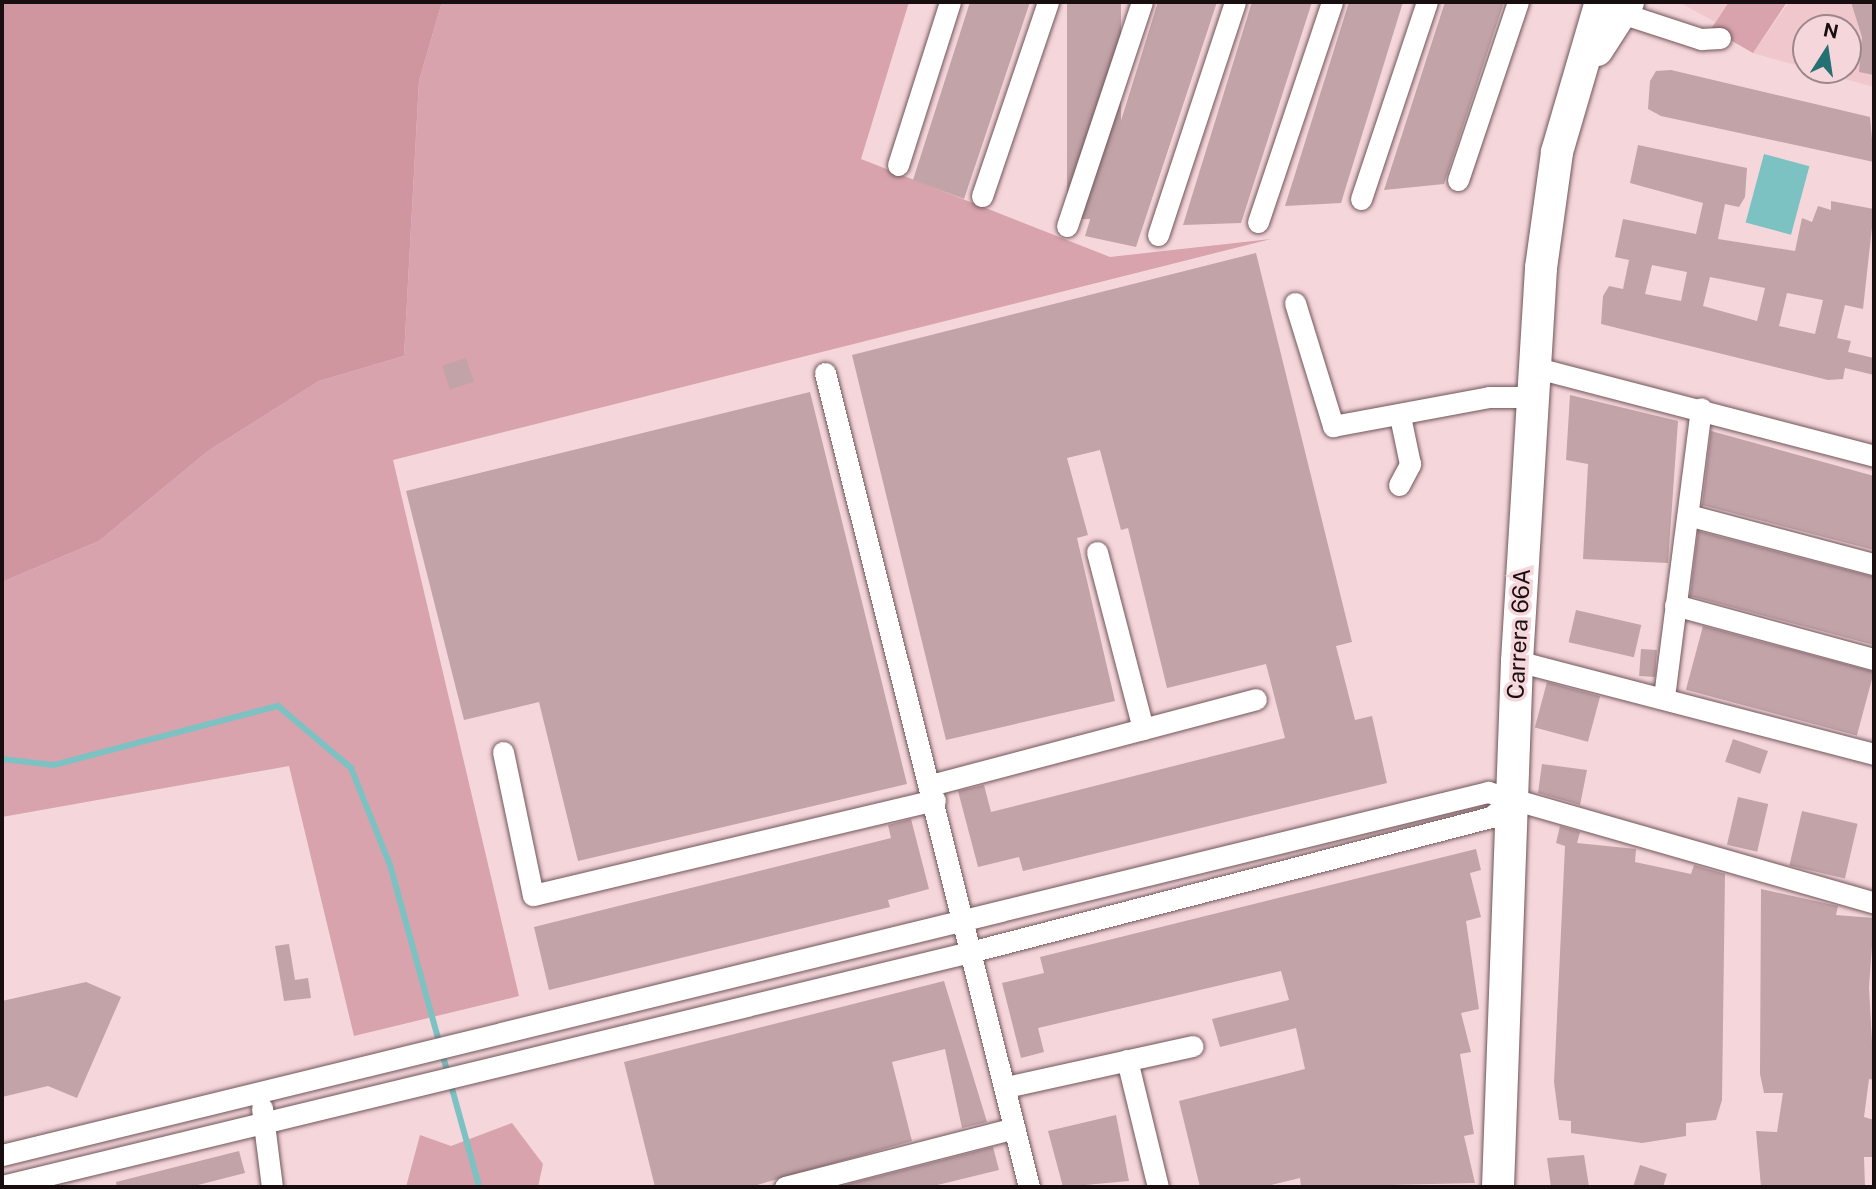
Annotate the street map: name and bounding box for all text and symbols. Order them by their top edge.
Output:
north arrow [1792,14,1862,84]
text: N [1821,18,1840,43]
street label: Carrera 66A [1502,568,1536,700]

